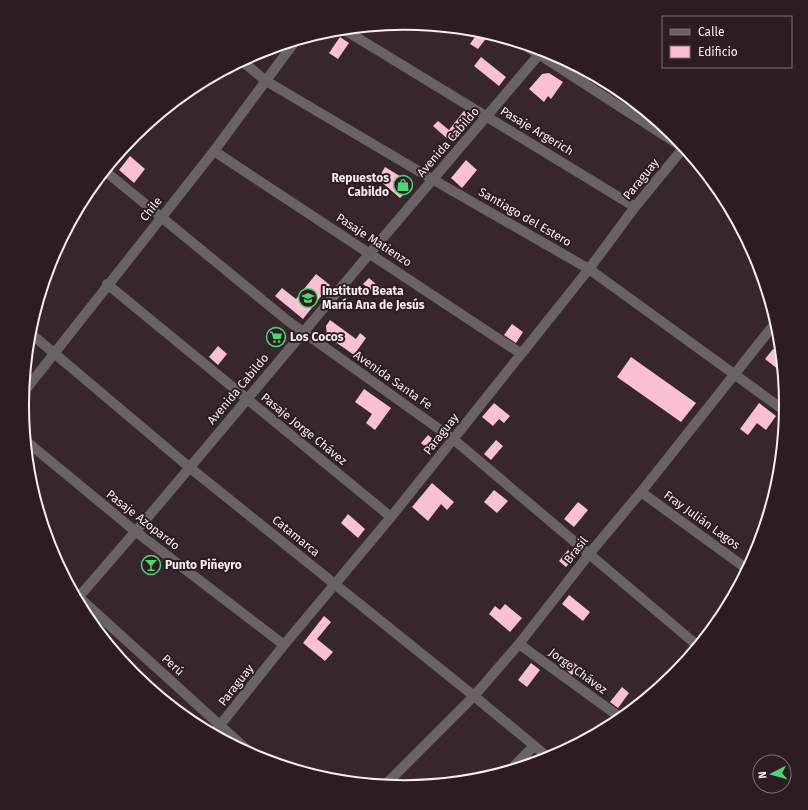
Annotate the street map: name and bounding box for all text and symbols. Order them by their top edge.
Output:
legend [662,16,792,68]
text: Calle [698,25,725,39]
text: Edificio [698,45,738,59]
street label: Avenida Cabildo [414,104,482,180]
street label: Pasaje Argerich [498,104,576,158]
street label: Paraguay [620,156,662,202]
place label: Repuestos Cabildo [331,171,389,199]
shop icon: Repuestos Cabildo [392,174,414,196]
street label: Santiago del Estero [476,185,574,249]
street label: Chile [137,194,165,224]
street label: Pasaje Matienzo [334,210,414,270]
place label: Instituto Beata María Ana de Jesús [322,284,425,312]
school or university icon: Instituto Beata María Ana de Jesús [297,287,319,309]
supermarket icon: Los Cocos [265,326,287,348]
place label: Los Cocos [290,330,344,344]
street label: Avenida Santa Fe [351,348,435,412]
street label: Avenida Cabildo [204,351,272,427]
street label: Pasaje Jorge Chávez [258,390,350,468]
street label: Paraguay [420,410,462,458]
street label: Pasaje Azopardo [104,487,182,553]
street label: Fray Julián Lagos [661,488,743,552]
street label: Catamarca [269,513,323,559]
street label: Brasil [561,533,591,566]
bar icon: Punto Piñeyro [140,554,162,576]
place label: Punto Piñeyro [165,558,242,572]
street label: Jorge Chávez [546,645,610,697]
street label: Perú [159,652,187,678]
street label: Paraguay [215,661,257,709]
north arrow [752,754,792,794]
text: N [756,771,769,779]

